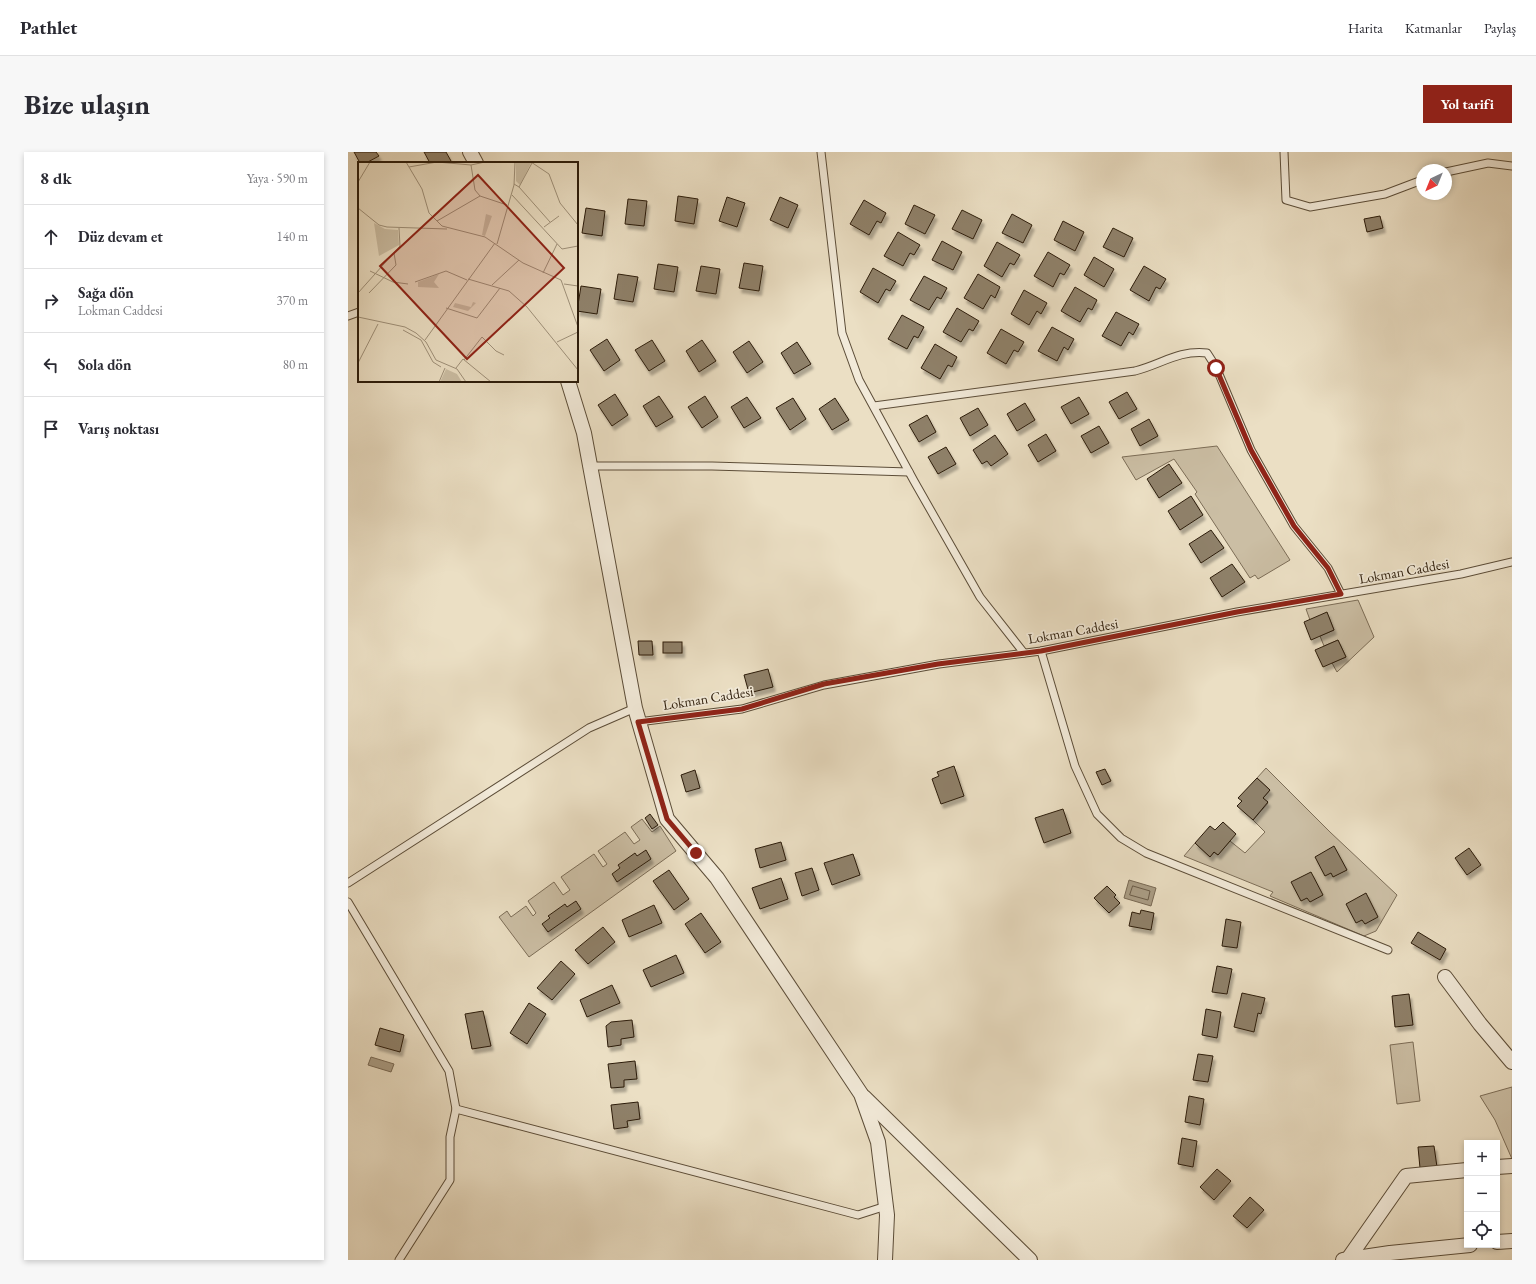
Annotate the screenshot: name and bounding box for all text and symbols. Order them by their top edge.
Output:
text: Pathlet [20,15,77,40]
text: Harita [1348,19,1383,37]
text: Katmanlar [1405,19,1462,37]
text: Paylaş [1484,19,1516,37]
button: Yol tarifi [1423,85,1512,123]
text: Bize ulaşın [24,86,150,122]
inset map [358,162,578,382]
north arrow [1416,164,1452,200]
text: 8 dk [40,167,72,189]
text: Yaya · 590 m [247,170,308,187]
icon: ahead [40,226,62,248]
text: Düz devam et [78,227,163,246]
text: 140 m [277,228,308,245]
text: Sağa dön [78,283,134,302]
icon: right [40,290,62,312]
text: 370 m [277,292,308,309]
text: Lokman Caddesi [78,302,163,319]
icon: left [40,354,62,376]
text: Sola dön [78,355,131,374]
text: 80 m [283,356,308,373]
route start [1207,359,1225,377]
icon: arrive [40,418,62,440]
text: Varış noktası [78,419,159,438]
street label: Lokman Caddesi [1358,554,1451,588]
street label: Lokman Caddesi [1027,614,1120,648]
street label: Lokman Caddesi [662,682,755,714]
route end [687,844,705,862]
map controls [1464,1140,1500,1248]
button: + [1464,1140,1500,1176]
button: − [1464,1176,1500,1212]
button: locate [1464,1212,1500,1248]

